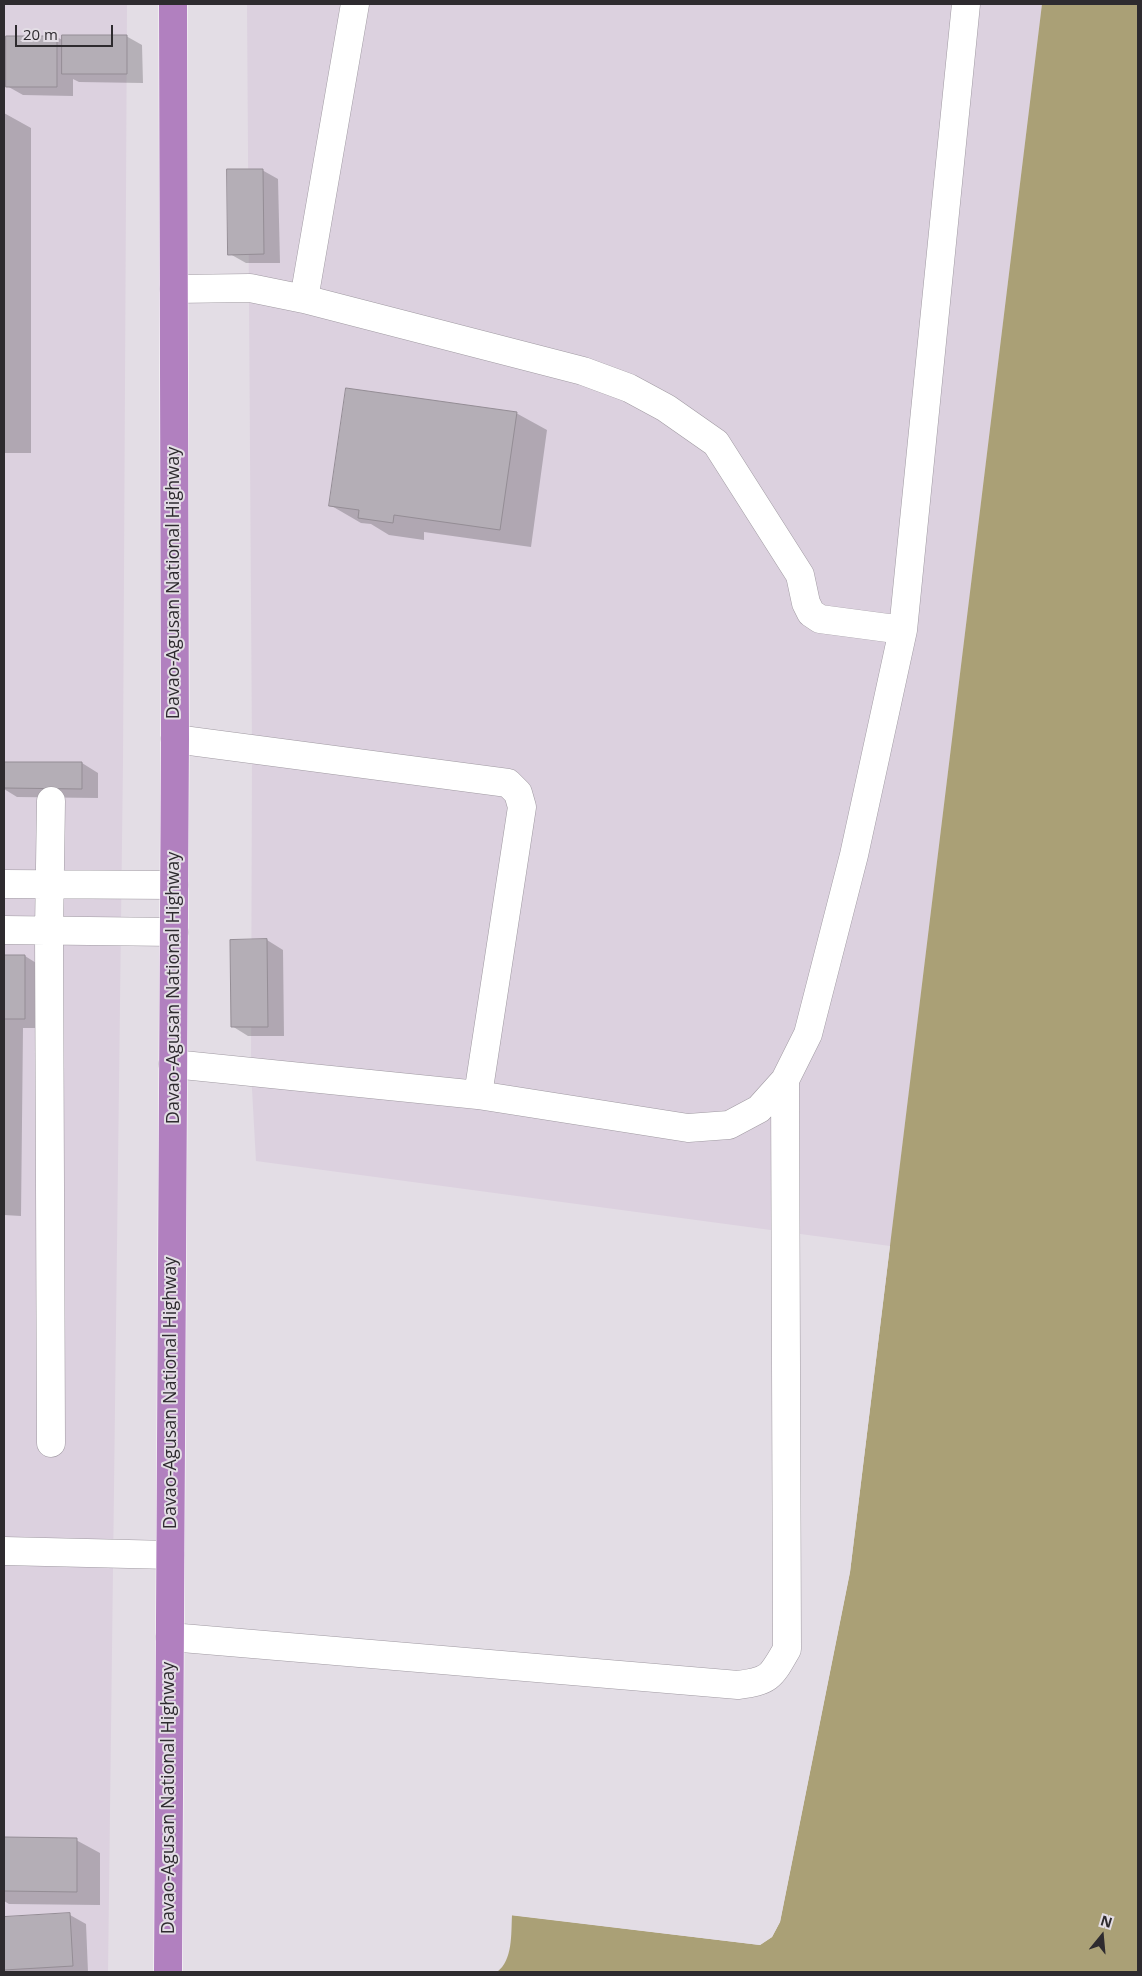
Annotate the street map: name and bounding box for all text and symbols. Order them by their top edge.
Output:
scale bar [18,15,115,47]
text: 20 m [23,24,58,44]
street label: Davao-Agusan National Highway [163,447,185,719]
street label: Davao-Agusan National Highway [163,852,185,1124]
street label: Davao-Agusan National Highway [160,1257,182,1529]
street label: Davao-Agusan National Highway [158,1662,180,1934]
text: N [1098,1910,1115,1932]
north arrow [1077,1911,1127,1961]

